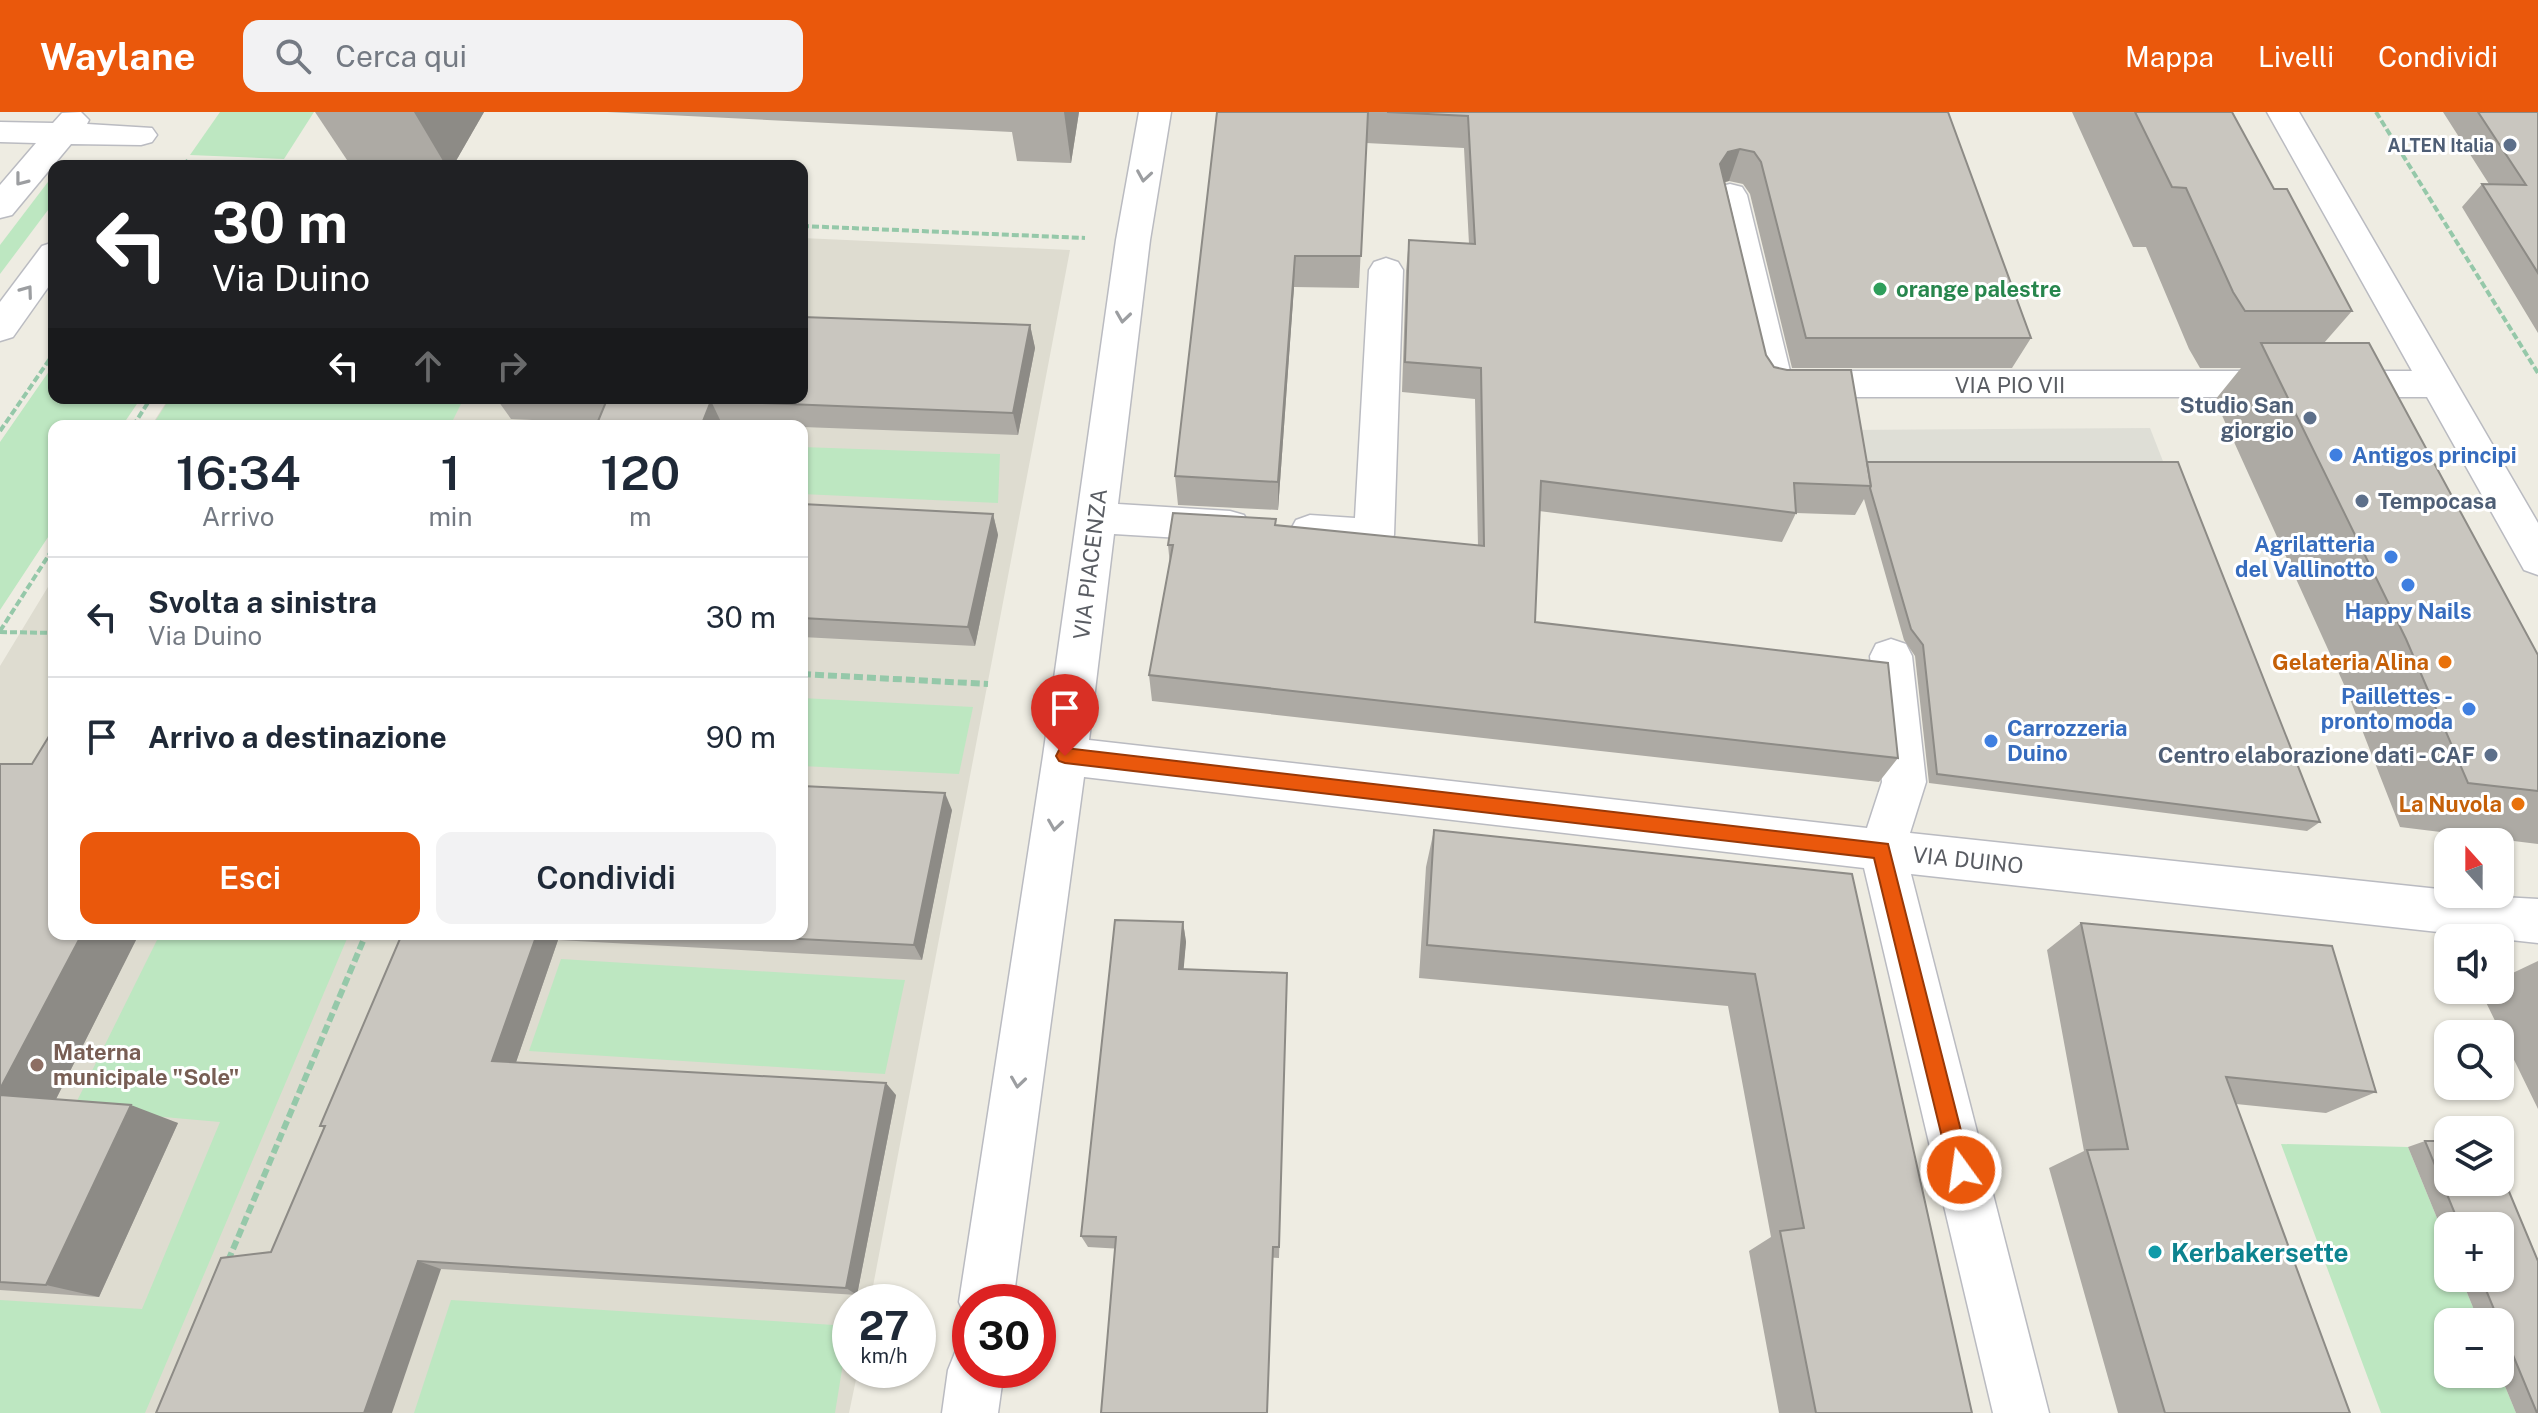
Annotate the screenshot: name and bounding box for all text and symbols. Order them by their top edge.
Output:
search box [243,20,803,92]
text: Waylane [40,34,195,79]
icon: search [271,34,315,78]
text: Cerca qui [335,38,467,74]
text: Mappa [2125,40,2214,73]
text: Livelli [2258,40,2334,73]
text: Condividi [2378,40,2498,73]
place label: ALTEN Italia [2388,135,2494,156]
marker: ALTEN Italia [2501,136,2519,154]
one-way arrow [1136,169,1153,183]
one-way arrow [16,171,31,185]
text: 30 m [212,190,348,256]
icon: left [80,192,184,296]
text: Via Duino [212,257,370,299]
place label: orange palestre [1896,276,2061,302]
marker: orange palestre [1871,280,1889,298]
one-way arrow [17,285,32,300]
one-way arrow [1115,310,1132,324]
icon: left [322,344,366,388]
icon: ahead [406,344,450,388]
icon: right [490,344,534,388]
street label: VIA PIO VII [1955,372,2065,398]
place label: Studio San giorgio [2179,392,2294,443]
marker: Studio San giorgio [2301,409,2319,427]
place label: Antigos principi [2352,442,2517,468]
text: 16:34 [176,444,301,501]
text: 1 [440,444,460,501]
text: 120 [600,444,680,501]
marker: Antigos principi [2327,446,2345,464]
street label: VIA PIACENZA [1068,487,1112,641]
place label: Tempocasa [2378,488,2497,514]
marker: Tempocasa [2353,492,2371,510]
text: Arrivo [202,501,275,532]
text: min [428,501,472,532]
text: m [629,501,651,532]
place label: Agrilatteria del Vallinotto [2235,531,2375,582]
marker: Agrilatteria del Vallinotto [2382,548,2400,566]
marker: Happy Nails [2399,576,2417,594]
text: Svolta a sinistra [148,584,377,620]
icon: left [80,595,124,639]
place label: Happy Nails [2344,598,2472,624]
text: 30 m [706,599,776,635]
text: Via Duino [148,620,262,651]
place label: Gelateria Alina [2272,649,2429,675]
marker: Gelateria Alina [2436,653,2454,671]
pin [1031,674,1099,756]
place label: Paillettes - pronto moda [2321,683,2453,734]
icon: arrive [1043,686,1087,730]
marker: Paillettes - pronto moda [2460,700,2478,718]
icon: arrive [80,715,124,759]
place label: Carrozzeria Duino [2007,715,2128,766]
text: Arrivo a destinazione [148,719,447,755]
text: 90 m [706,719,776,755]
marker: Carrozzeria Duino [1982,732,2000,750]
place label: Centro elaborazione dati - CAF [2158,742,2475,768]
marker: Centro elaborazione dati - CAF [2482,746,2500,764]
place label: La Nuvola [2398,791,2502,817]
marker: La Nuvola [2509,795,2527,813]
one-way arrow [1047,818,1064,831]
north arrow [2434,828,2514,908]
map controls [2434,828,2514,1388]
button: Esci [80,832,420,924]
button: Condividi [436,832,776,924]
street label: VIA DUINO [1911,841,2025,879]
button: sound [2434,924,2514,1004]
button: search [2434,1020,2514,1100]
place label: Materna municipale "Sole" [53,1039,239,1090]
marker: Materna municipale "Sole" [28,1056,46,1074]
one-way arrow [1010,1075,1027,1089]
button: layers [2434,1116,2514,1196]
position arrow [1919,1128,2003,1212]
button: + [2434,1212,2514,1292]
place label: Kerbakersette [2171,1237,2349,1268]
marker: Kerbakersette [2146,1243,2164,1261]
speed limit sign: 30 [952,1284,1056,1388]
text: 27 [859,1302,909,1349]
button: − [2434,1308,2514,1388]
text: km/h [860,1344,908,1368]

